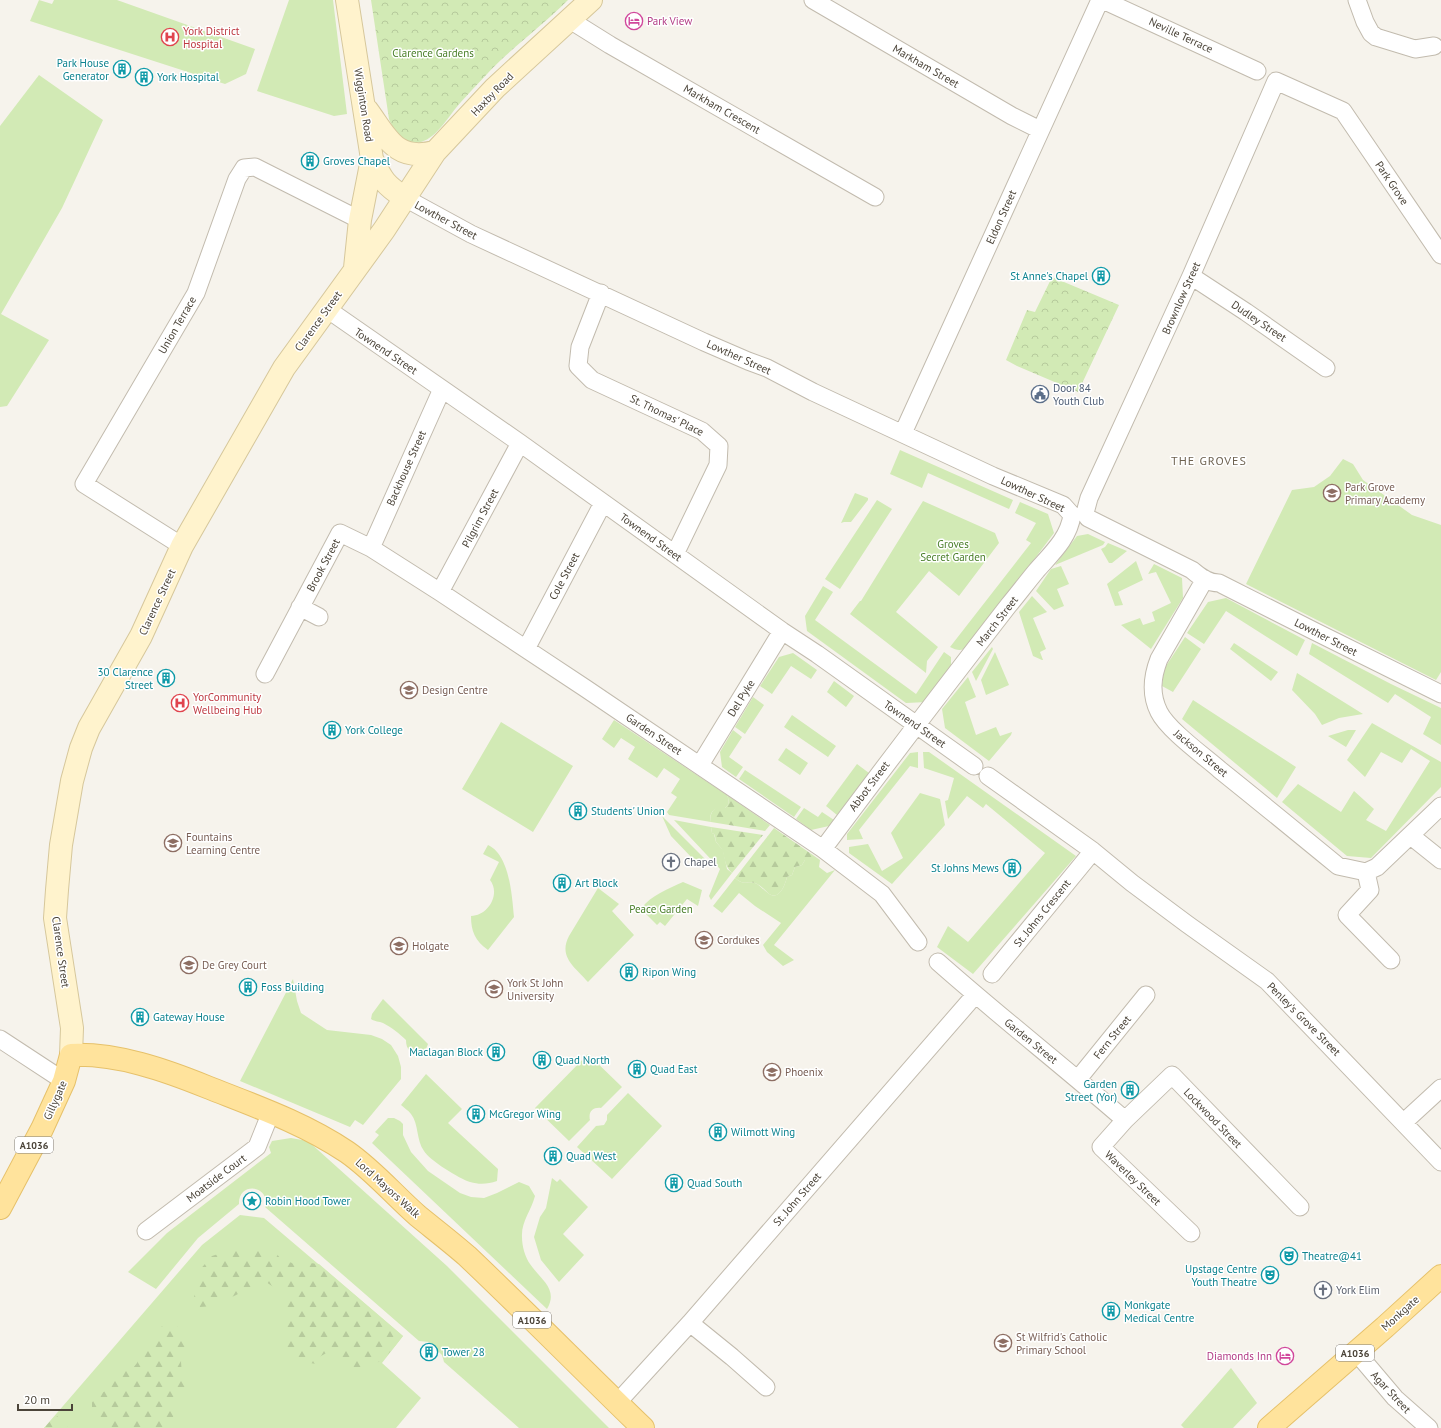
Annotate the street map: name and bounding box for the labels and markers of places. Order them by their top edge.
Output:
hotel icon: Park View [624,11,644,31]
place label: Park View [647,14,692,28]
place label: York District Hospital [183,24,240,51]
hospital icon: York District Hospital [160,27,180,47]
place label: Park House Generator [57,56,109,83]
building icon: Park House Generator [112,59,132,79]
building icon: York Hospital [134,67,154,87]
place label: York Hospital [157,70,220,84]
building icon: Groves Chapel [300,151,320,171]
place label: Groves Chapel [323,154,391,168]
building icon: St Anne's Chapel [1091,266,1111,286]
place label: St Anne's Chapel [1010,269,1089,283]
place label: Door 84 Youth Club [1053,381,1104,408]
public building icon: Door 84 Youth Club [1030,384,1050,404]
place label: Park Grove Primary Academy [1345,480,1426,507]
school or university icon: Park Grove Primary Academy [1322,483,1342,503]
place label: 30 Clarence Street [97,665,153,692]
building icon: 30 Clarence Street [156,668,176,688]
school or university icon: Design Centre [399,680,419,700]
place label: Design Centre [422,683,488,697]
place label: YorCommunity Wellbeing Hub [193,690,262,717]
hospital icon: YorCommunity Wellbeing Hub [170,693,190,713]
building icon: York College [322,720,342,740]
place label: York College [345,723,403,737]
building icon: Students' Union [568,801,588,821]
place label: Students' Union [591,804,665,818]
place label: Fountains Learning Centre [186,830,261,857]
school or university icon: Fountains Learning Centre [163,833,183,853]
church icon: Chapel [661,852,681,872]
place label: Chapel [684,855,717,869]
building icon: St Johns Mews [1002,858,1022,878]
place label: St Johns Mews [931,861,999,875]
building icon: Art Block [552,873,572,893]
place label: Art Block [575,876,619,890]
school or university icon: Cordukes [694,930,714,950]
place label: Cordukes [717,933,760,947]
school or university icon: Holgate [389,936,409,956]
place label: Holgate [412,939,449,953]
school or university icon: De Grey Court [179,955,199,975]
place label: De Grey Court [202,958,267,972]
building icon: Ripon Wing [619,962,639,982]
place label: Ripon Wing [642,965,696,979]
place label: York St John University [507,976,563,1003]
building icon: Foss Building [238,977,258,997]
school or university icon: York St John University [484,979,504,999]
place label: Foss Building [261,980,324,994]
building icon: Gateway House [130,1007,150,1027]
place label: Gateway House [153,1010,225,1024]
building icon: Maclagan Block [486,1042,506,1062]
place label: Maclagan Block [409,1045,484,1059]
building icon: Quad North [532,1050,552,1070]
place label: Quad North [555,1053,610,1067]
building icon: Quad East [627,1059,647,1079]
place label: Quad East [650,1062,698,1076]
school or university icon: Phoenix [762,1062,782,1082]
place label: Phoenix [785,1065,824,1079]
place label: Garden Street (Yor) [1065,1077,1117,1104]
building icon: Garden Street (Yor) [1120,1080,1140,1100]
building icon: McGregor Wing [466,1104,486,1124]
place label: McGregor Wing [489,1107,561,1121]
building icon: Wilmott Wing [708,1122,728,1142]
place label: Wilmott Wing [731,1125,795,1139]
building icon: Quad West [543,1146,563,1166]
place label: Quad West [566,1149,616,1163]
building icon: Quad South [664,1173,684,1193]
place label: Quad South [687,1176,742,1190]
place icon: Robin Hood Tower [242,1191,262,1211]
place label: Robin Hood Tower [265,1194,350,1208]
theatre icon: Theatre@41 [1279,1246,1299,1266]
place label: Theatre@41 [1302,1249,1362,1263]
place label: Upstage Centre Youth Theatre [1185,1262,1257,1289]
theatre icon: Upstage Centre Youth Theatre [1260,1265,1280,1285]
church icon: York Elim [1313,1280,1333,1300]
place label: York Elim [1336,1283,1380,1297]
place label: Monkgate Medical Centre [1124,1298,1195,1325]
building icon: Monkgate Medical Centre [1101,1301,1121,1321]
place label: St Wilfrid's Catholic Primary School [1016,1330,1107,1357]
school or university icon: St Wilfrid's Catholic Primary School [993,1333,1013,1353]
building icon: Tower 28 [419,1342,439,1362]
place label: Tower 28 [442,1345,485,1359]
hotel icon: Diamonds Inn [1275,1346,1295,1366]
place label: Diamonds Inn [1207,1349,1272,1363]

